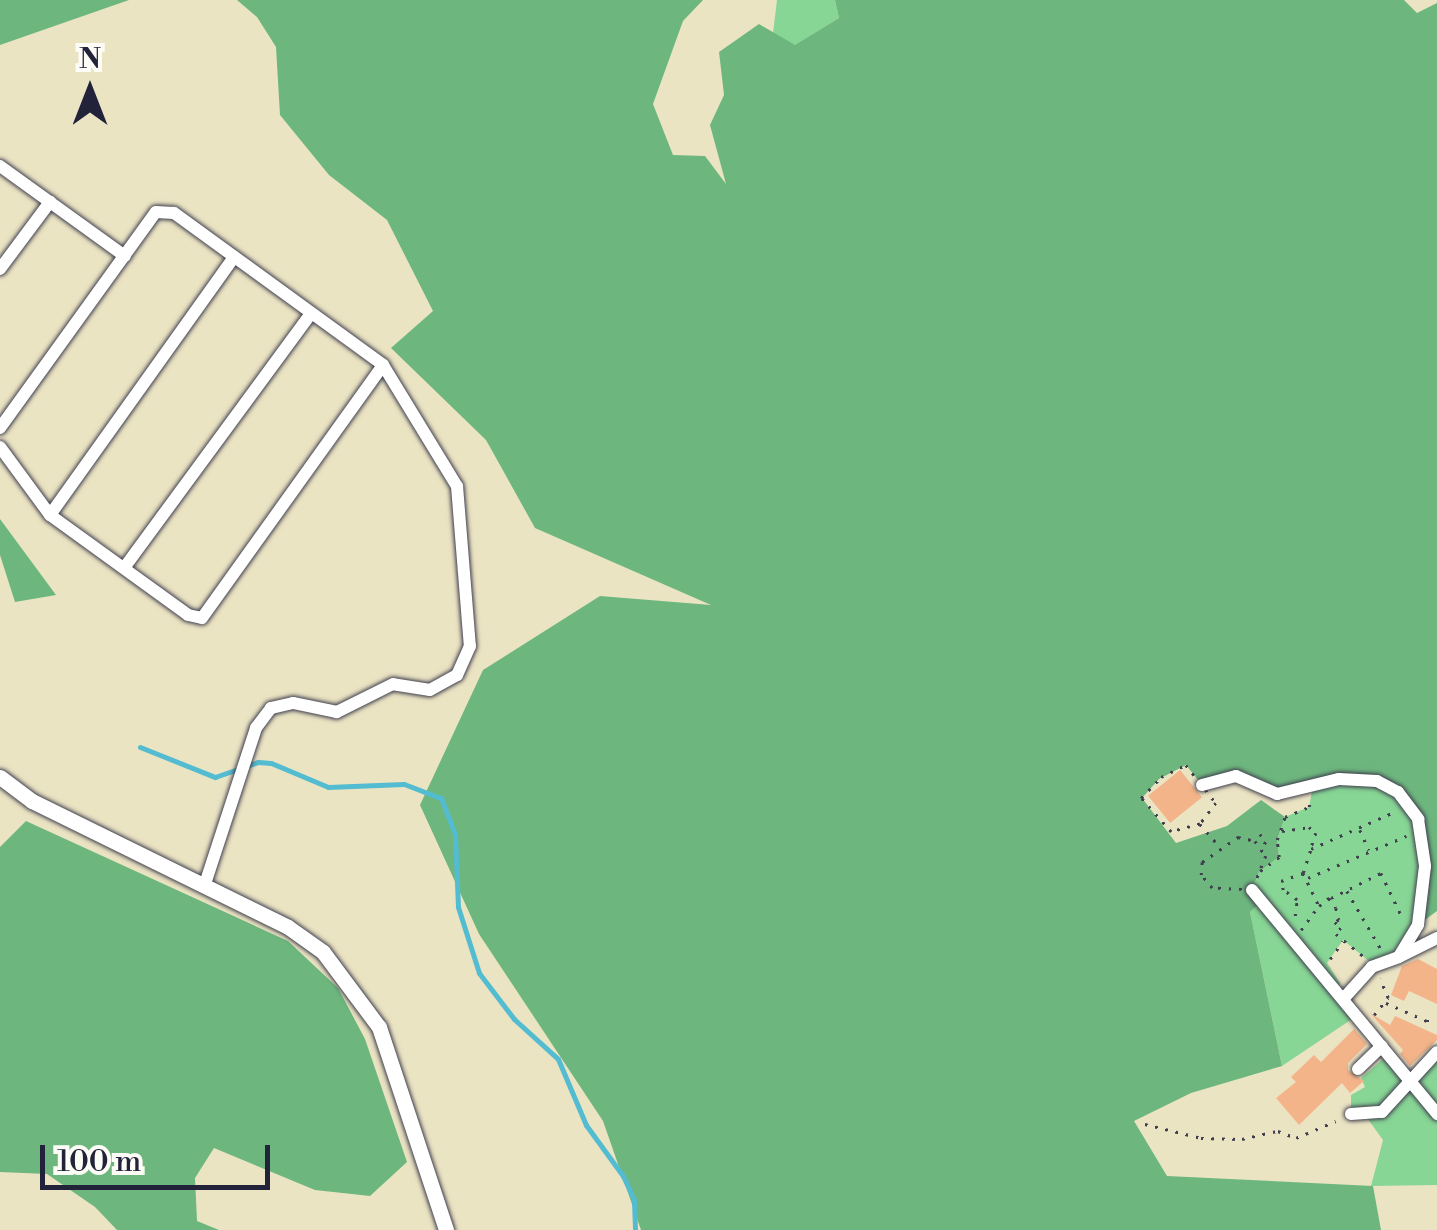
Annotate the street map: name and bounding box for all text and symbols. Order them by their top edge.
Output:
north arrow [40,40,140,140]
text: N [79,42,101,77]
scale bar [45,1125,275,1187]
text: 100 m [57,1143,141,1181]

